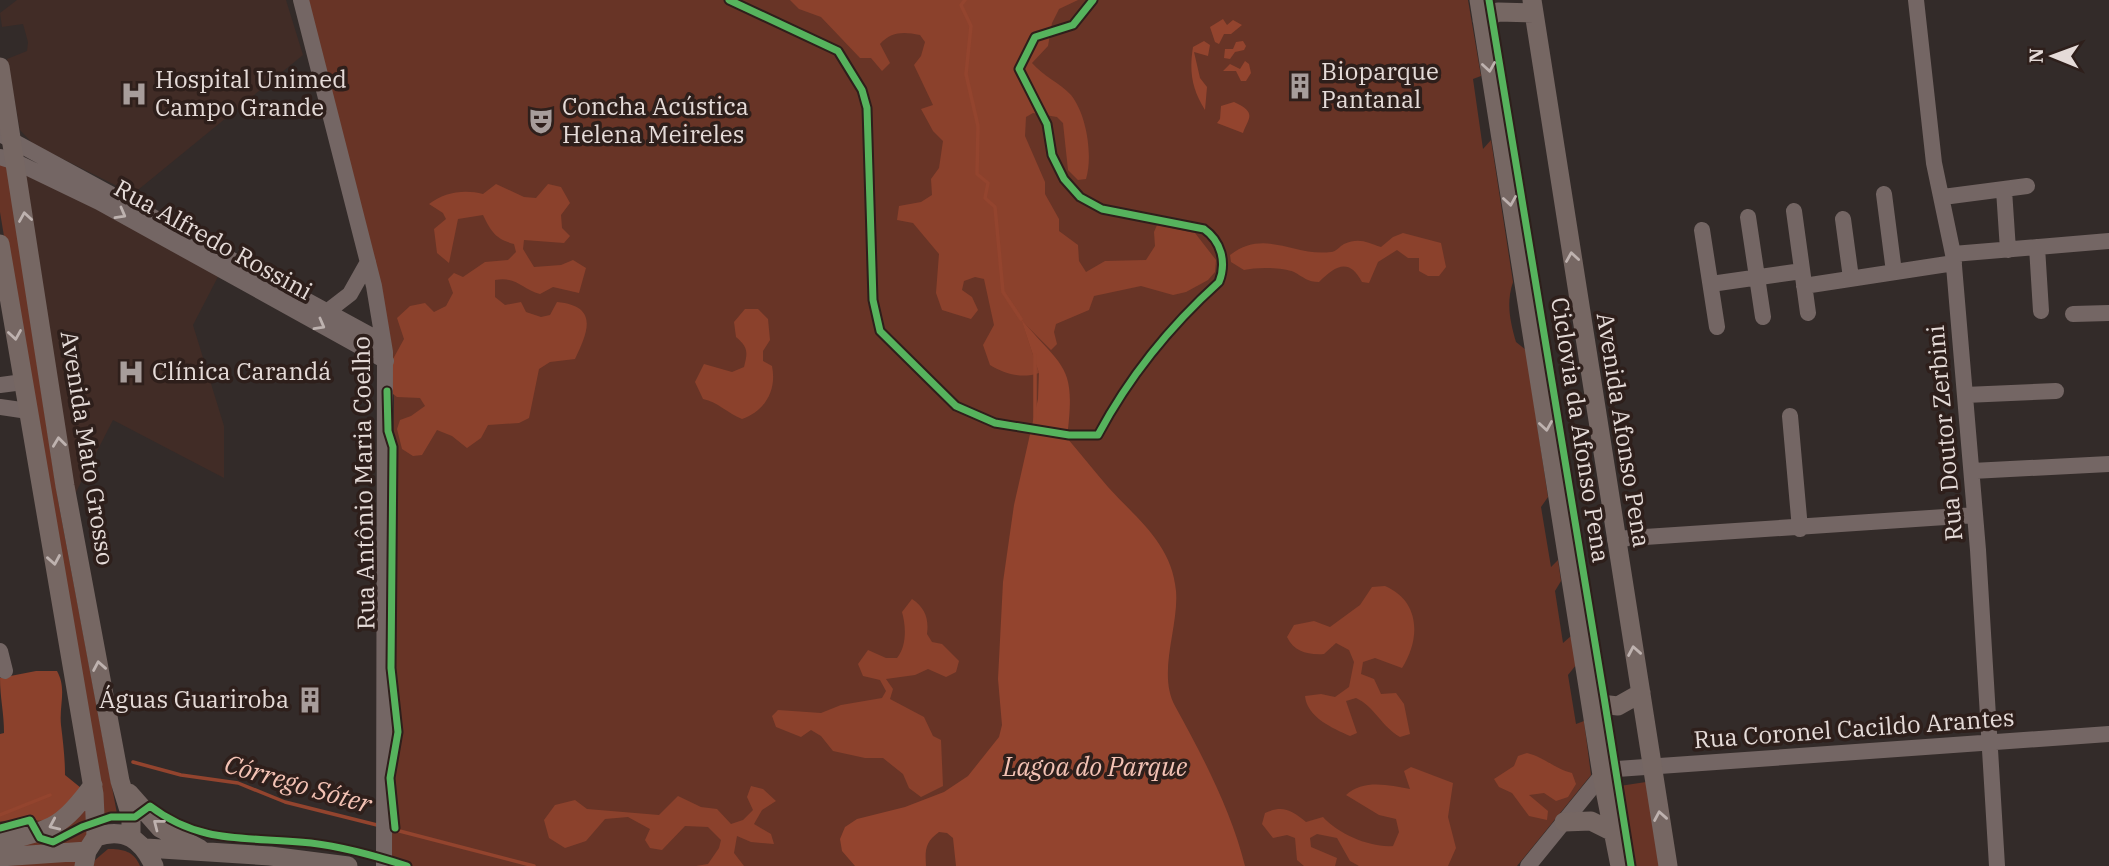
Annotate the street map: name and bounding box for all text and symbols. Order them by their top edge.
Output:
north arrow [2018,21,2088,91]
text: N [2024,48,2048,63]
place label: Bioparque Pantanal [1321,55,1439,115]
one-way arrow [1481,61,1496,73]
place label: Hospital Unimed Campo Grande [155,63,347,123]
building icon: Bioparque Pantanal [1285,71,1315,101]
hospital icon: Hospital Unimed Campo Grande [119,79,149,109]
place label: Concha Acústica Helena Meireles [562,90,749,150]
theatre icon: Concha Acústica Helena Meireles [526,106,556,136]
street label: Rua Alfredo Rossini [109,171,318,307]
one-way arrow [1502,195,1517,207]
one-way arrow [114,206,126,219]
one-way arrow [18,211,33,223]
one-way arrow [1565,251,1580,263]
street label: Ciclovia da Afonso Pena [1544,295,1618,565]
street label: Avenida Afonso Pena [1590,310,1658,550]
one-way arrow [312,317,325,330]
street label: Rua Doutor Zerbini [1919,324,1969,542]
street label: Avenida Mato Grosso [54,328,122,567]
one-way arrow [7,330,22,341]
street label: Rua Antônio Maria Coelho [344,336,382,630]
place label: Clínica Carandá [152,355,331,387]
hospital icon: Clínica Carandá [116,357,146,387]
one-way arrow [1538,420,1553,432]
one-way arrow [52,436,67,447]
one-way arrow [46,554,61,565]
one-way arrow [1627,645,1642,657]
one-way arrow [92,660,107,672]
place label: Águas Guariroba [99,683,289,715]
building icon: Águas Guariroba [295,685,325,715]
street label: Rua Coronel Cacildo Arantes [1692,701,2015,755]
water label: Córrego Sóter [221,746,376,820]
water label: Lagoa do Parque [1002,749,1188,783]
one-way arrow [1653,811,1668,822]
one-way arrow [49,817,61,831]
one-way arrow [153,820,165,833]

